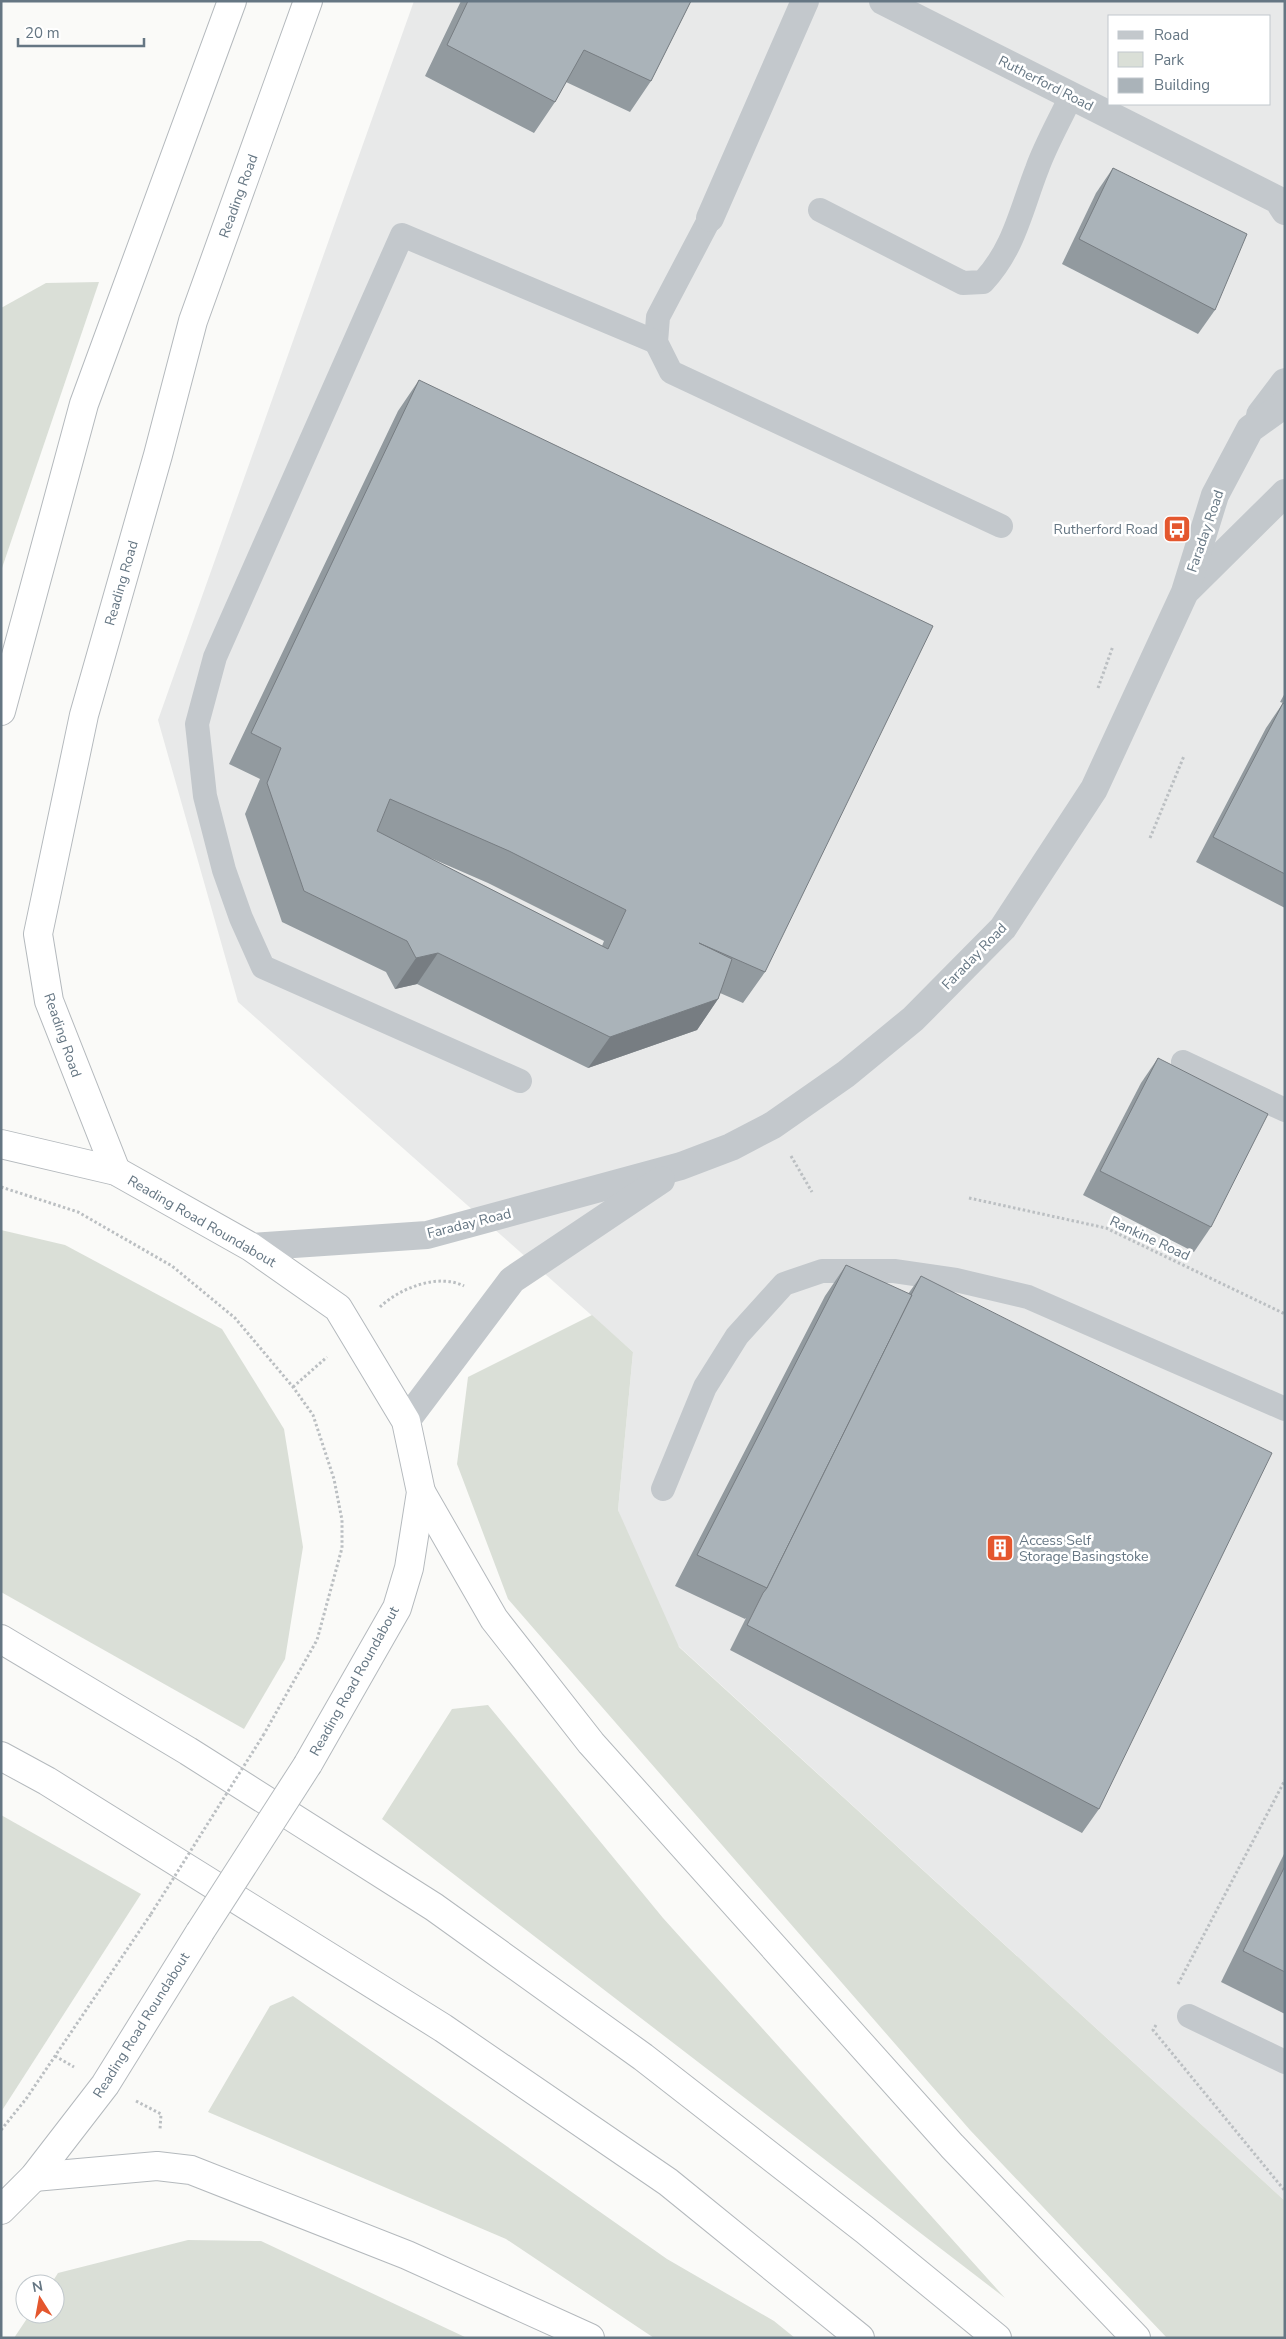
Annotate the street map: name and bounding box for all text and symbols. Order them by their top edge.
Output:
scale bar [18,15,144,47]
legend [1108,15,1271,105]
text: 20 m [25,23,60,43]
text: Road [1154,25,1189,45]
text: Park [1154,50,1184,70]
street label: Rutherford Road [995,51,1097,116]
text: Building [1154,75,1210,95]
street label: Reading Road [215,152,262,241]
street label: Faraday Road [1182,487,1228,575]
bus stop icon: Rutherford Road [1162,514,1192,544]
place label: Rutherford Road [1054,520,1158,539]
street label: Reading Road [100,538,143,628]
street label: Faraday Road [938,919,1011,994]
street label: Reading Road [39,991,86,1080]
street label: Reading Road Roundabout [124,1171,280,1272]
street label: Faraday Road [425,1204,513,1243]
street label: Rankine Road [1107,1212,1193,1265]
place label: Access Self Storage Basingstoke [1019,1531,1148,1566]
building icon: Access Self Storage Basingstoke [985,1533,1015,1563]
street label: Reading Road Roundabout [305,1603,404,1760]
street label: Reading Road Roundabout [89,1949,194,2102]
north arrow [15,2274,65,2324]
text: N [31,2276,45,2297]

